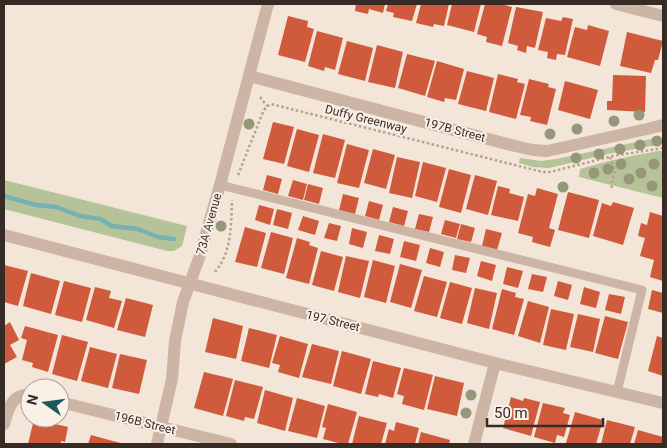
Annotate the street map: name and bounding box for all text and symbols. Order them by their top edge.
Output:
street label: Duffy Greenway [324,102,409,136]
street label: 197B Street [423,115,487,145]
street label: 73A Avenue [194,192,224,256]
street label: 197 Street [305,308,361,334]
north arrow [20,378,70,428]
text: N [23,393,41,407]
scale bar [487,396,603,428]
text: 50 m [494,404,528,422]
street label: 196B Street [113,409,177,437]

